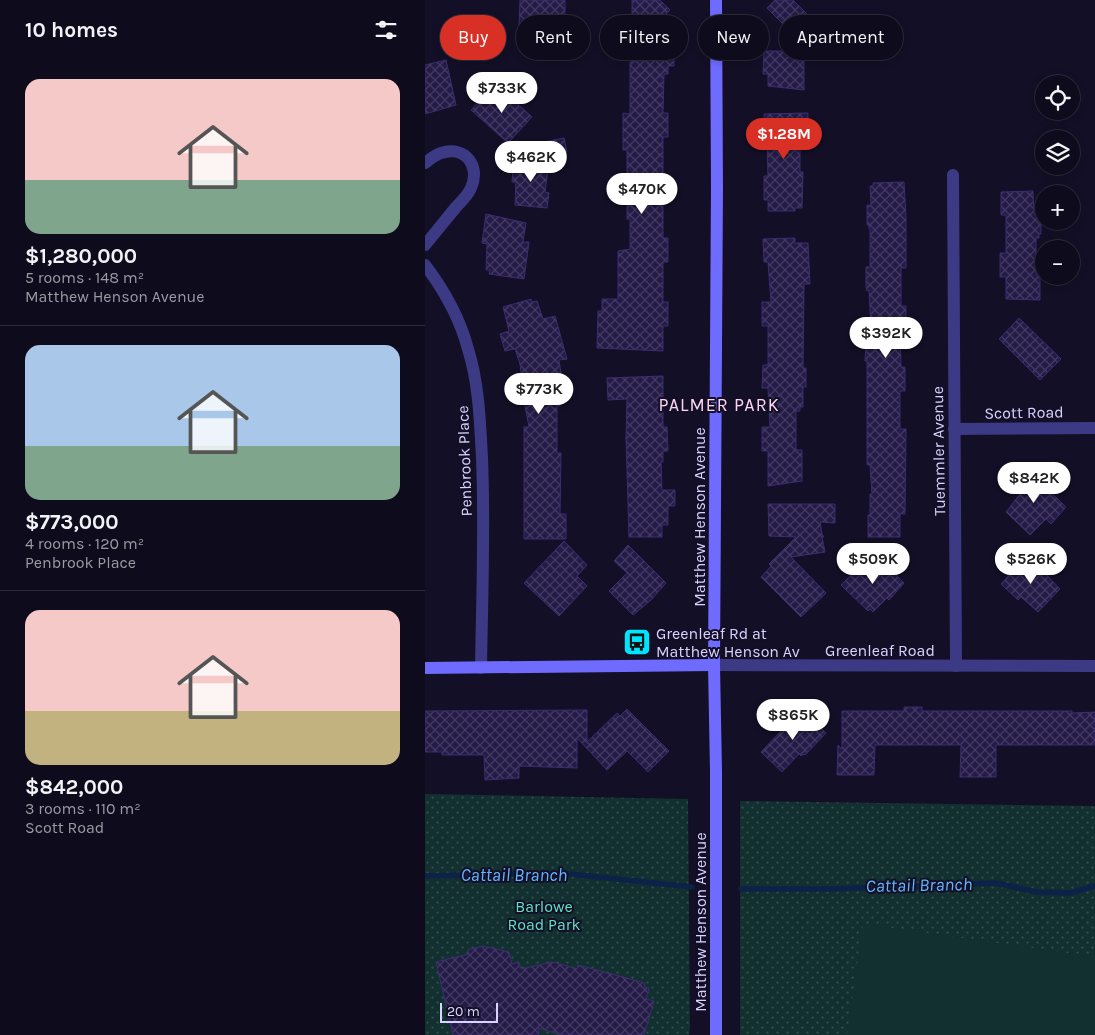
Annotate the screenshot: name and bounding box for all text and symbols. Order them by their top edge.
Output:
chip: Buy [440,15,506,60]
chip: Rent [516,15,590,60]
chip: Filters [600,15,688,60]
chip: New [698,15,769,60]
chip: Apartment [779,15,903,60]
icon: filters [372,16,400,44]
text: 10 homes [25,18,118,42]
pin: $733K [467,72,537,114]
map controls [1035,75,1080,285]
button: locate [1035,75,1080,120]
text: $733K [477,78,527,97]
icon: home [168,112,258,202]
pin: $1.28M [743,118,825,160]
text: $1.28M [757,124,811,143]
button: layers [1035,130,1080,175]
pin: $462K [496,140,566,183]
text: $462K [506,147,556,166]
pin: $470K [607,172,677,215]
text: $470K [617,179,667,198]
button: + [1035,185,1080,230]
button: − [1035,240,1080,285]
text: $1,280,000 [25,244,137,268]
text: 5 rooms · 148 m² [25,268,144,287]
text: Matthew Henson Avenue [25,287,205,306]
pin: $392K [851,316,921,359]
text: $392K [861,323,911,342]
pin: $773K [504,372,574,415]
icon: home [168,377,258,467]
text: $773K [515,379,563,398]
street label: Tuemmler Avenue [928,386,949,516]
district label: PALMER PARK [658,394,780,416]
street label: Scott Road [984,402,1064,423]
street label: Penbrook Place [453,405,476,517]
street label: Matthew Henson Avenue [690,427,709,607]
pin: $842K [999,462,1069,504]
text: $842K [1008,468,1060,487]
text: $773,000 [25,510,119,534]
text: 4 rooms · 120 m² [25,534,144,553]
pin: $509K [838,542,908,585]
pin: $526K [996,542,1066,585]
text: $509K [848,549,898,568]
text: $526K [1006,549,1056,568]
text: Penbrook Place [25,553,136,572]
place label: Greenleaf Rd at Matthew Henson Av [656,624,800,661]
bus stop icon: Greenleaf Rd at Matthew Henson Av [622,627,652,657]
street label: Greenleaf Road [825,641,935,660]
icon: home [168,642,258,732]
pin: $865K [758,698,828,741]
text: $865K [768,705,818,724]
text: $842,000 [25,775,123,799]
text: 3 rooms · 110 m² [25,799,141,818]
text: Scott Road [25,818,104,837]
street label: Matthew Henson Avenue [691,832,710,1012]
water label: Cattail Branch [461,864,567,886]
water label: Cattail Branch [865,873,973,897]
park label: Barlowe Road Park [507,897,581,934]
scale bar [440,1000,497,1023]
text: 20 m [447,1003,480,1020]

